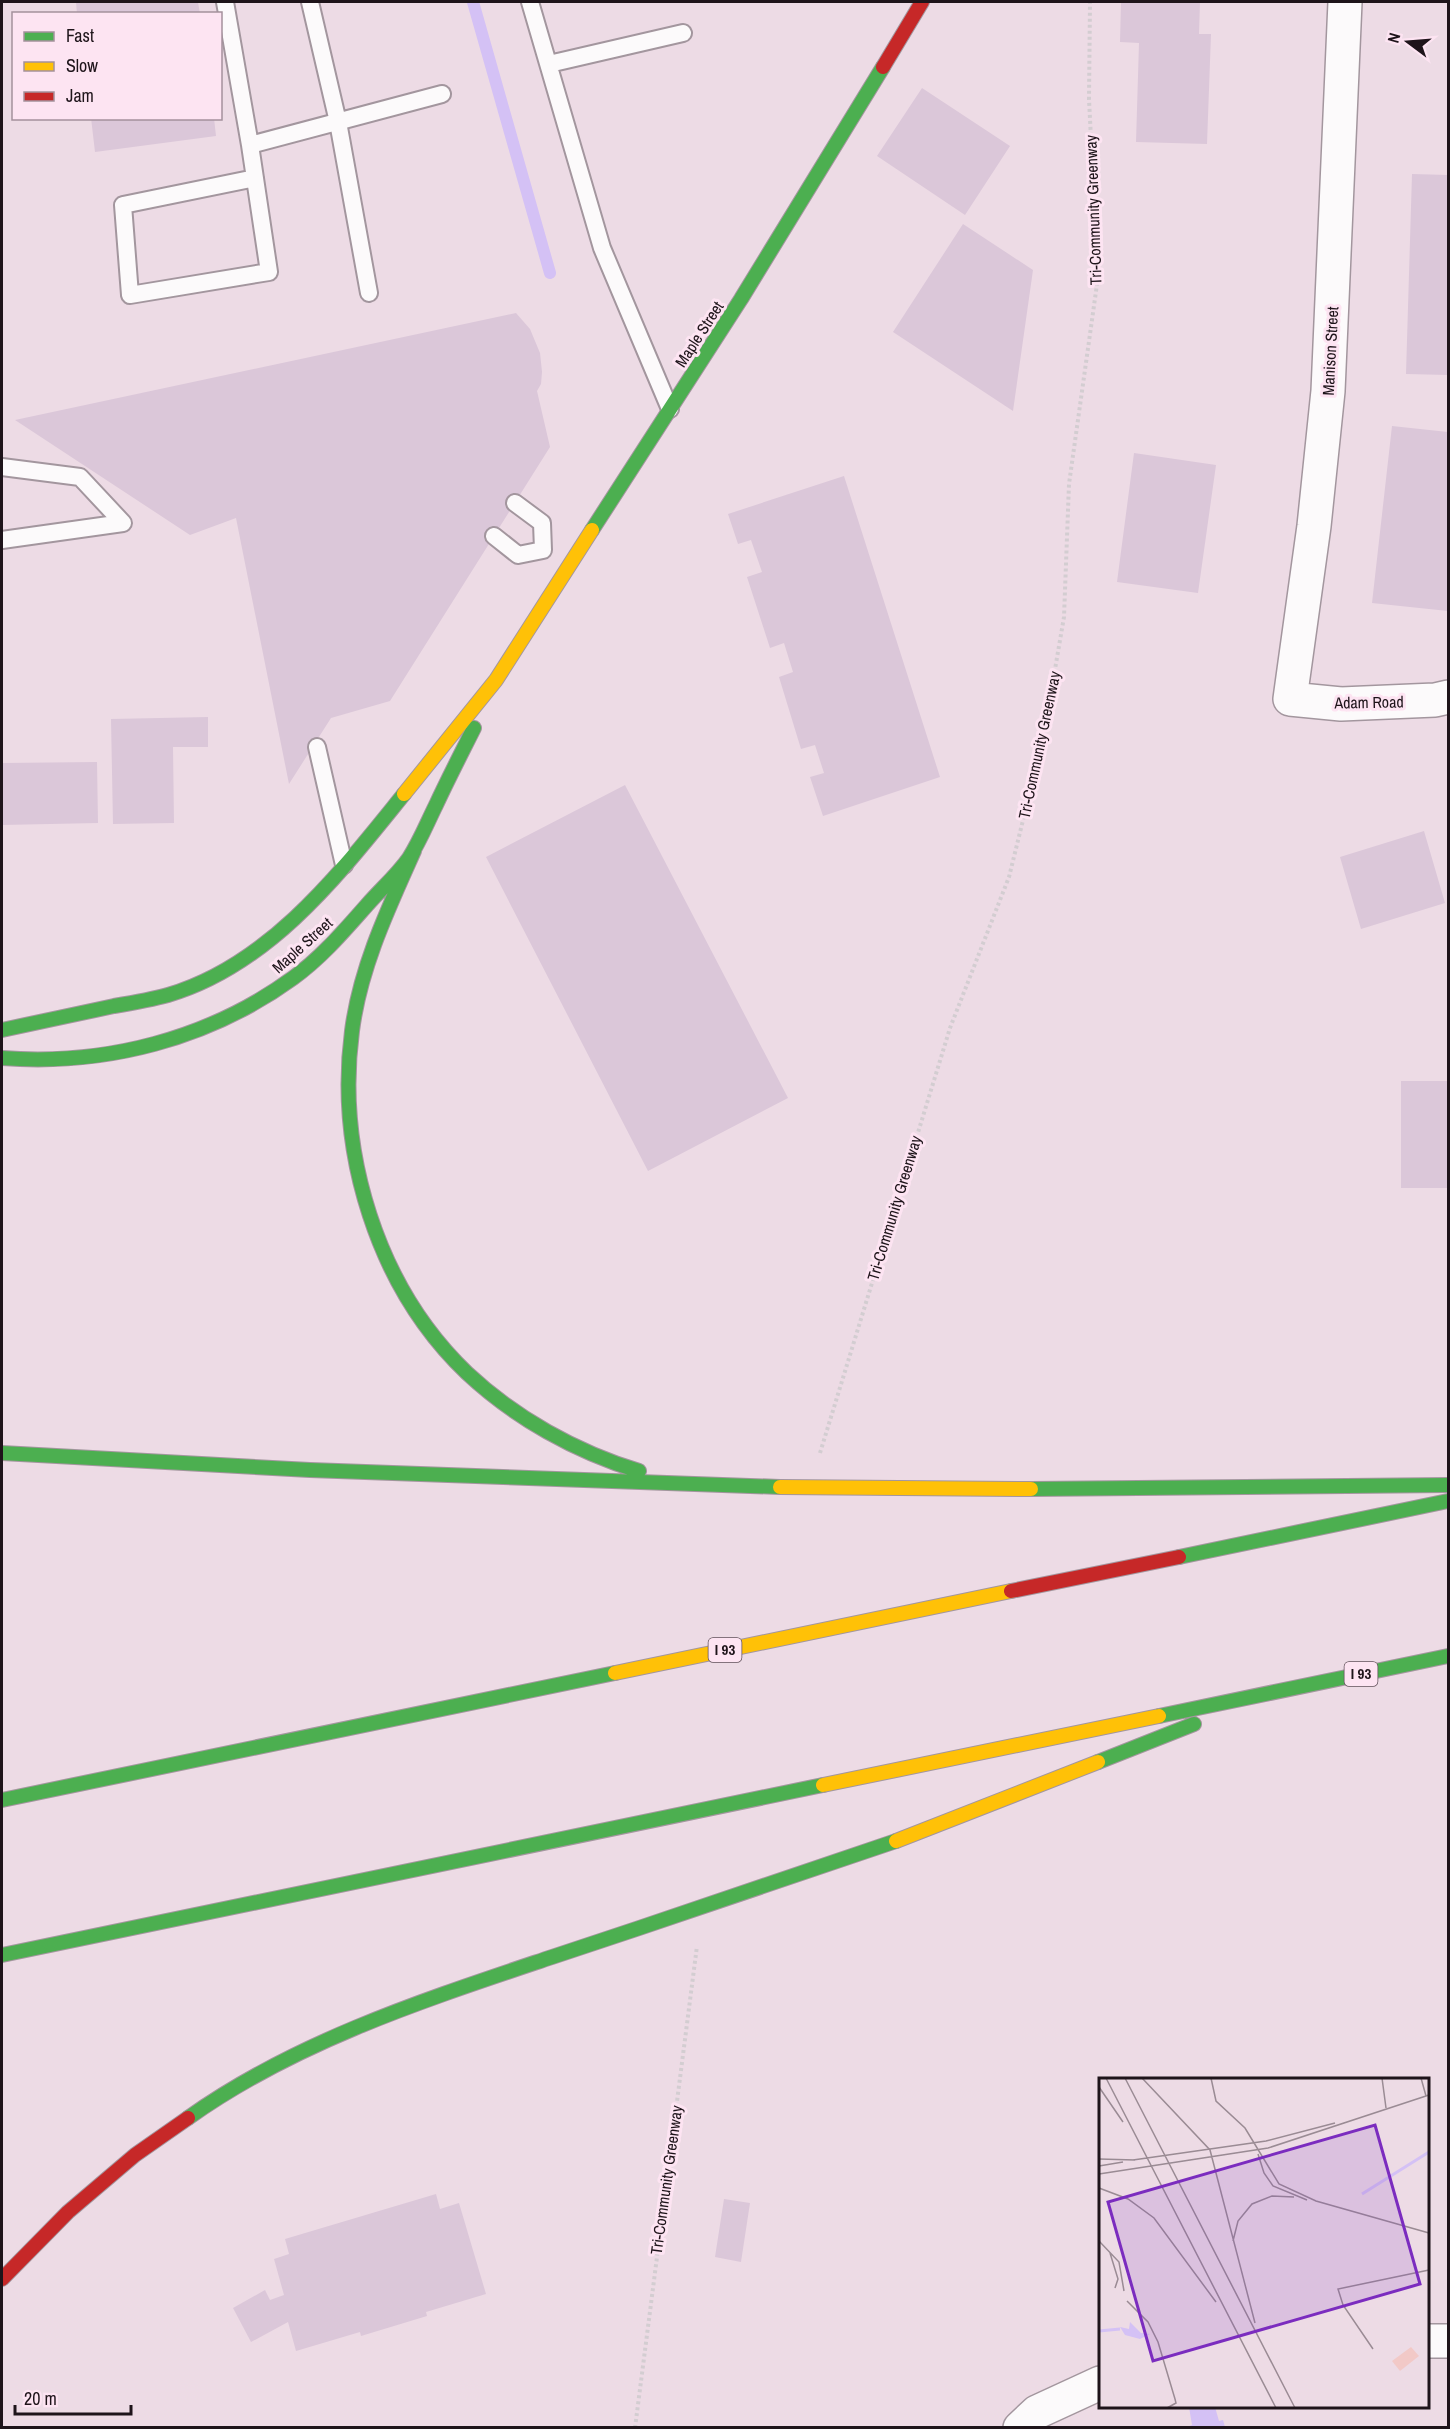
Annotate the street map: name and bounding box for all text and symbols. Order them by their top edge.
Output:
legend [12,12,222,120]
north arrow [1378,12,1438,72]
text: Fast [66,23,94,48]
text: N [1382,30,1405,45]
text: Slow [66,53,98,78]
text: Jam [66,83,94,108]
street label: Tri-Community Greenway [1079,134,1107,286]
street label: Maple Street [670,297,729,371]
street label: Manison Street [1317,306,1343,396]
street label: Tri-Community Greenway [1013,669,1065,821]
street label: Adam Road [1333,690,1404,714]
street label: Maple Street [267,912,337,978]
street label: Tri-Community Greenway [861,1132,927,1283]
road number: I 93 [708,1638,742,1662]
road number: I 93 [1344,1662,1378,1686]
inset map [1099,2078,1429,2408]
street label: Tri-Community Greenway [645,2104,687,2256]
scale bar [15,2378,130,2416]
text: 20 m [24,2386,57,2411]

